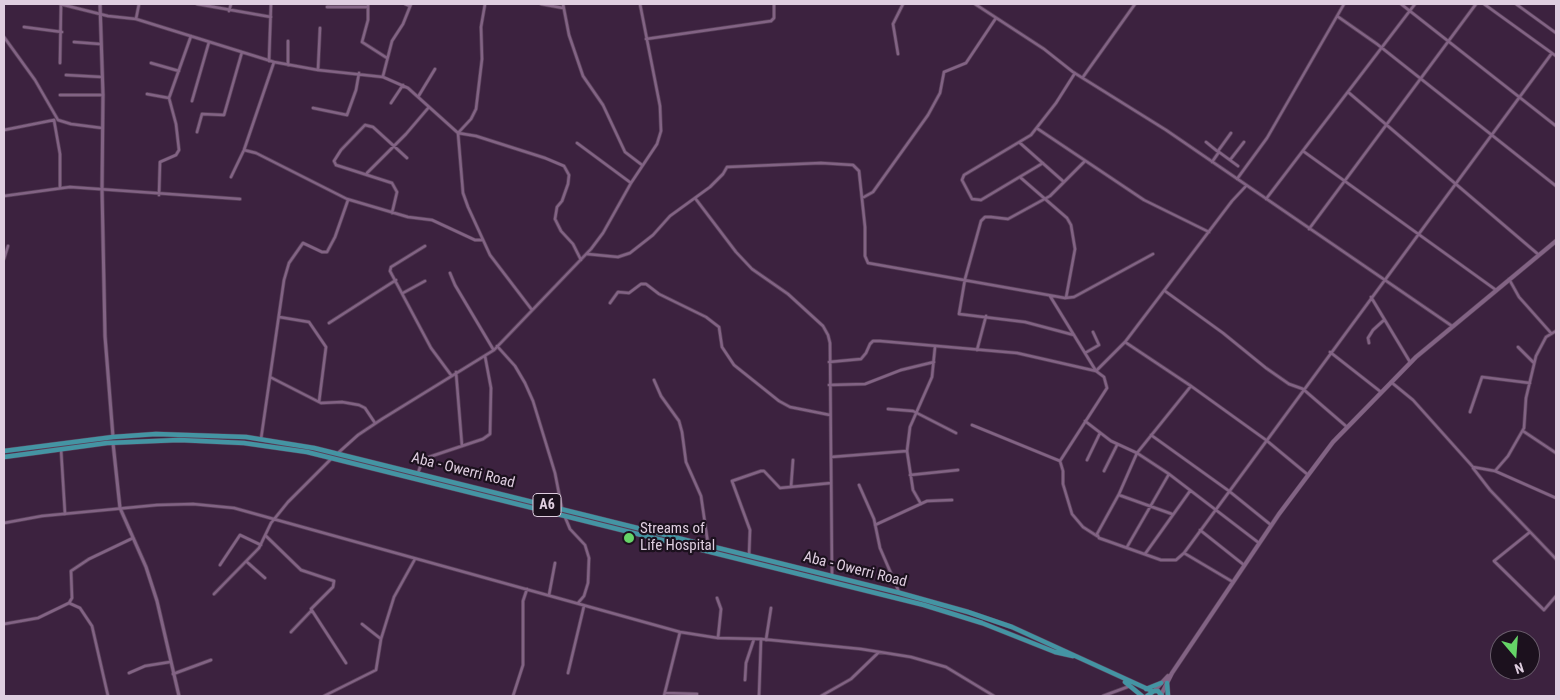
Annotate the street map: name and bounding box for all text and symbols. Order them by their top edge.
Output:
street label: Aba - Owerri Road [410,449,516,493]
road number: A6 [533,494,561,516]
place label: Streams of Life Hospital [640,520,715,555]
marker: Streams of Life Hospital [622,531,636,545]
street label: Aba - Owerri Road [802,548,908,592]
north arrow [1490,630,1540,680]
text: N [1513,659,1526,677]

